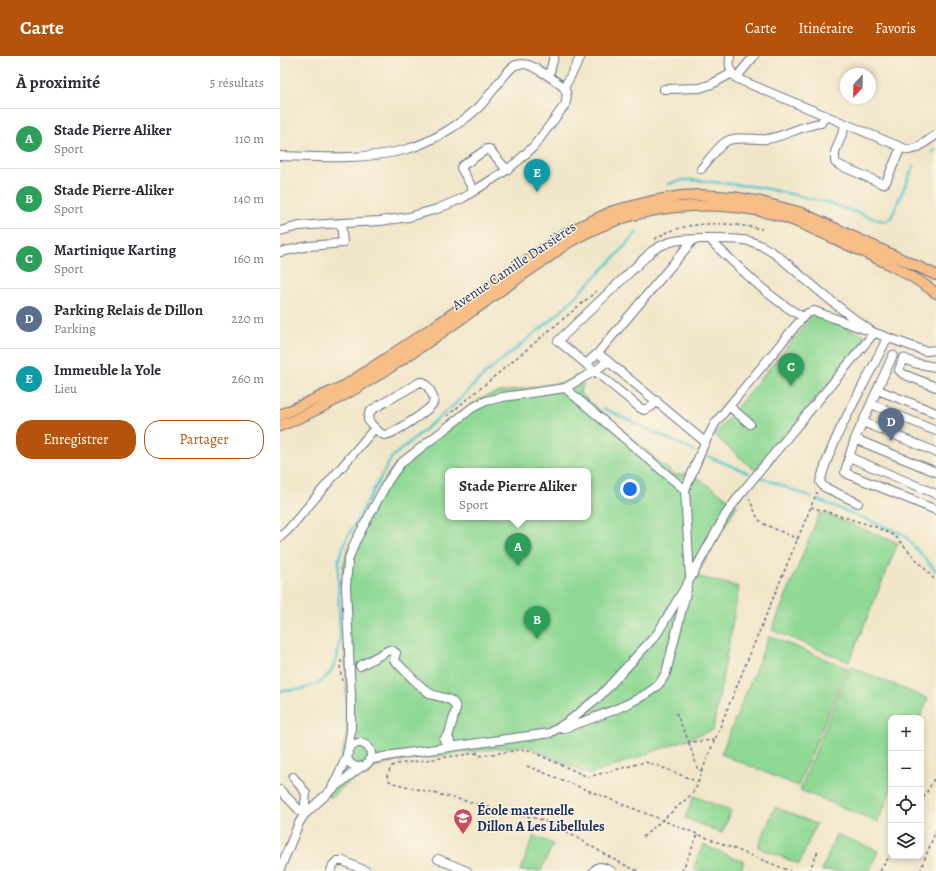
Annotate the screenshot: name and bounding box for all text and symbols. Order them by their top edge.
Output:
text: Carte [20,15,64,41]
text: Carte [745,19,776,38]
text: Itinéraire [798,19,853,38]
text: Favoris [875,19,916,38]
north arrow [840,68,876,104]
text: À proximité [16,71,100,94]
text: 5 résultats [210,74,264,91]
text: Stade Pierre Aliker [54,120,172,140]
text: A [25,130,33,147]
text: 110 m [235,130,264,147]
text: Sport [54,140,84,157]
pin: E [524,159,550,192]
text: Stade Pierre-Aliker [54,180,174,200]
text: B [25,190,33,207]
text: 140 m [233,190,264,207]
text: Sport [54,200,84,217]
street label: Avenue Camille Darsières [447,217,580,315]
text: Martinique Karting [54,240,176,260]
text: C [25,250,33,267]
text: 160 m [233,250,264,267]
text: Sport [54,260,84,277]
text: Parking Relais de Dillon [54,300,203,320]
text: D [24,310,34,327]
text: 220 m [231,310,264,327]
text: Parking [54,320,96,337]
pin: C [778,353,804,386]
text: Immeuble la Yole [54,360,161,380]
text: E [25,370,33,387]
text: 260 m [231,370,264,387]
text: Lieu [54,380,77,397]
pin: D [878,408,904,441]
button: Enregistrer [16,420,136,459]
button: Partager [144,420,264,459]
popup [445,468,591,520]
text: Stade Pierre Aliker [459,476,577,496]
your location [620,479,640,499]
text: Sport [459,496,489,513]
pin: A [505,533,531,566]
pin: B [524,606,550,639]
map controls [888,715,924,859]
button: + [888,715,924,751]
button: − [888,751,924,787]
button: locate [888,787,924,823]
place label: École maternelle Dillon A Les Libellules [477,801,605,836]
school or university icon: École maternelle Dillon A Les Libellules [452,807,474,835]
button: layers [888,823,924,859]

